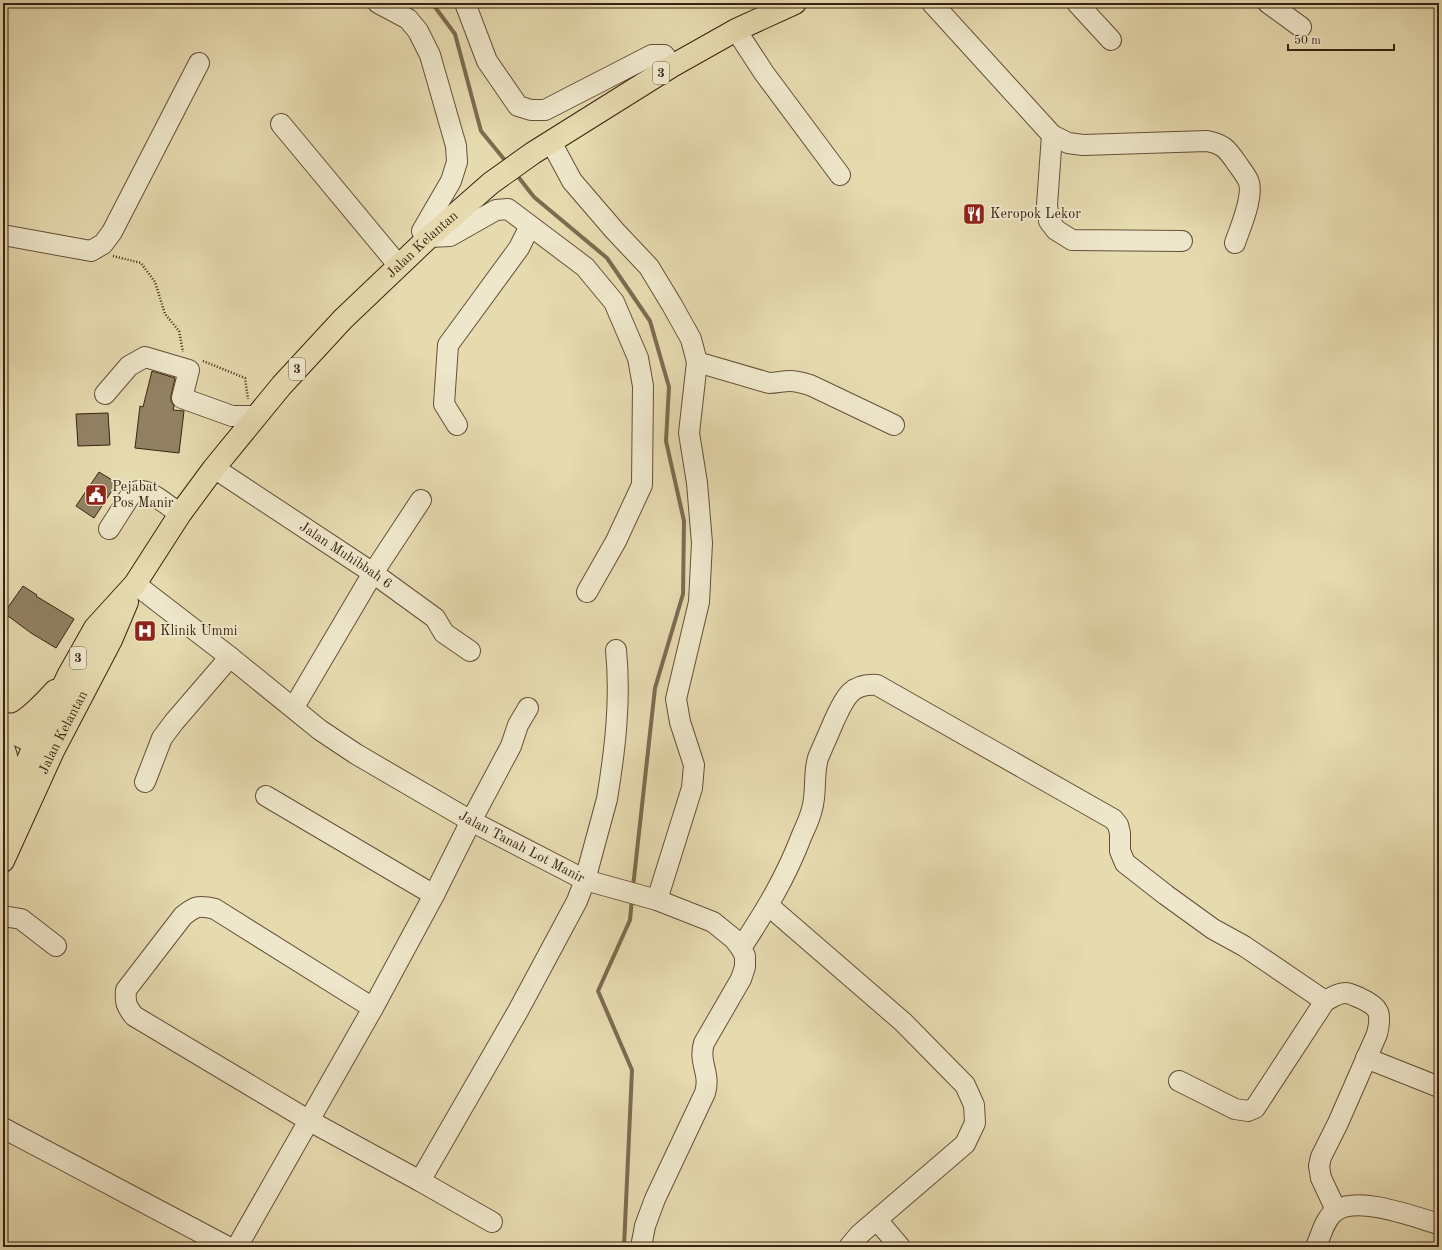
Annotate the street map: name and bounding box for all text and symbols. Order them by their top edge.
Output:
scale bar [1288,26,1394,52]
text: 50 m [1294,34,1321,47]
road number: 3 [653,62,669,84]
restaurant icon: Keropok Lekor [961,201,987,227]
place label: Keropok Lekor [990,207,1081,221]
street label: Jalan Kelantan [384,208,461,281]
road number: 3 [289,358,305,380]
place label: Pejabat Pos Manir [112,480,174,510]
public building icon: Pejabat Pos Manir [83,482,109,508]
street label: Jalan Muhibbah 6 [297,519,395,591]
hospital icon: Klinik Ummi [132,618,158,644]
place label: Klinik Ummi [160,624,238,638]
road number: 3 [70,647,86,669]
street label: Jalan Kelantan [36,688,90,776]
street label: Jalan Tanah Lot Manir [456,808,587,886]

